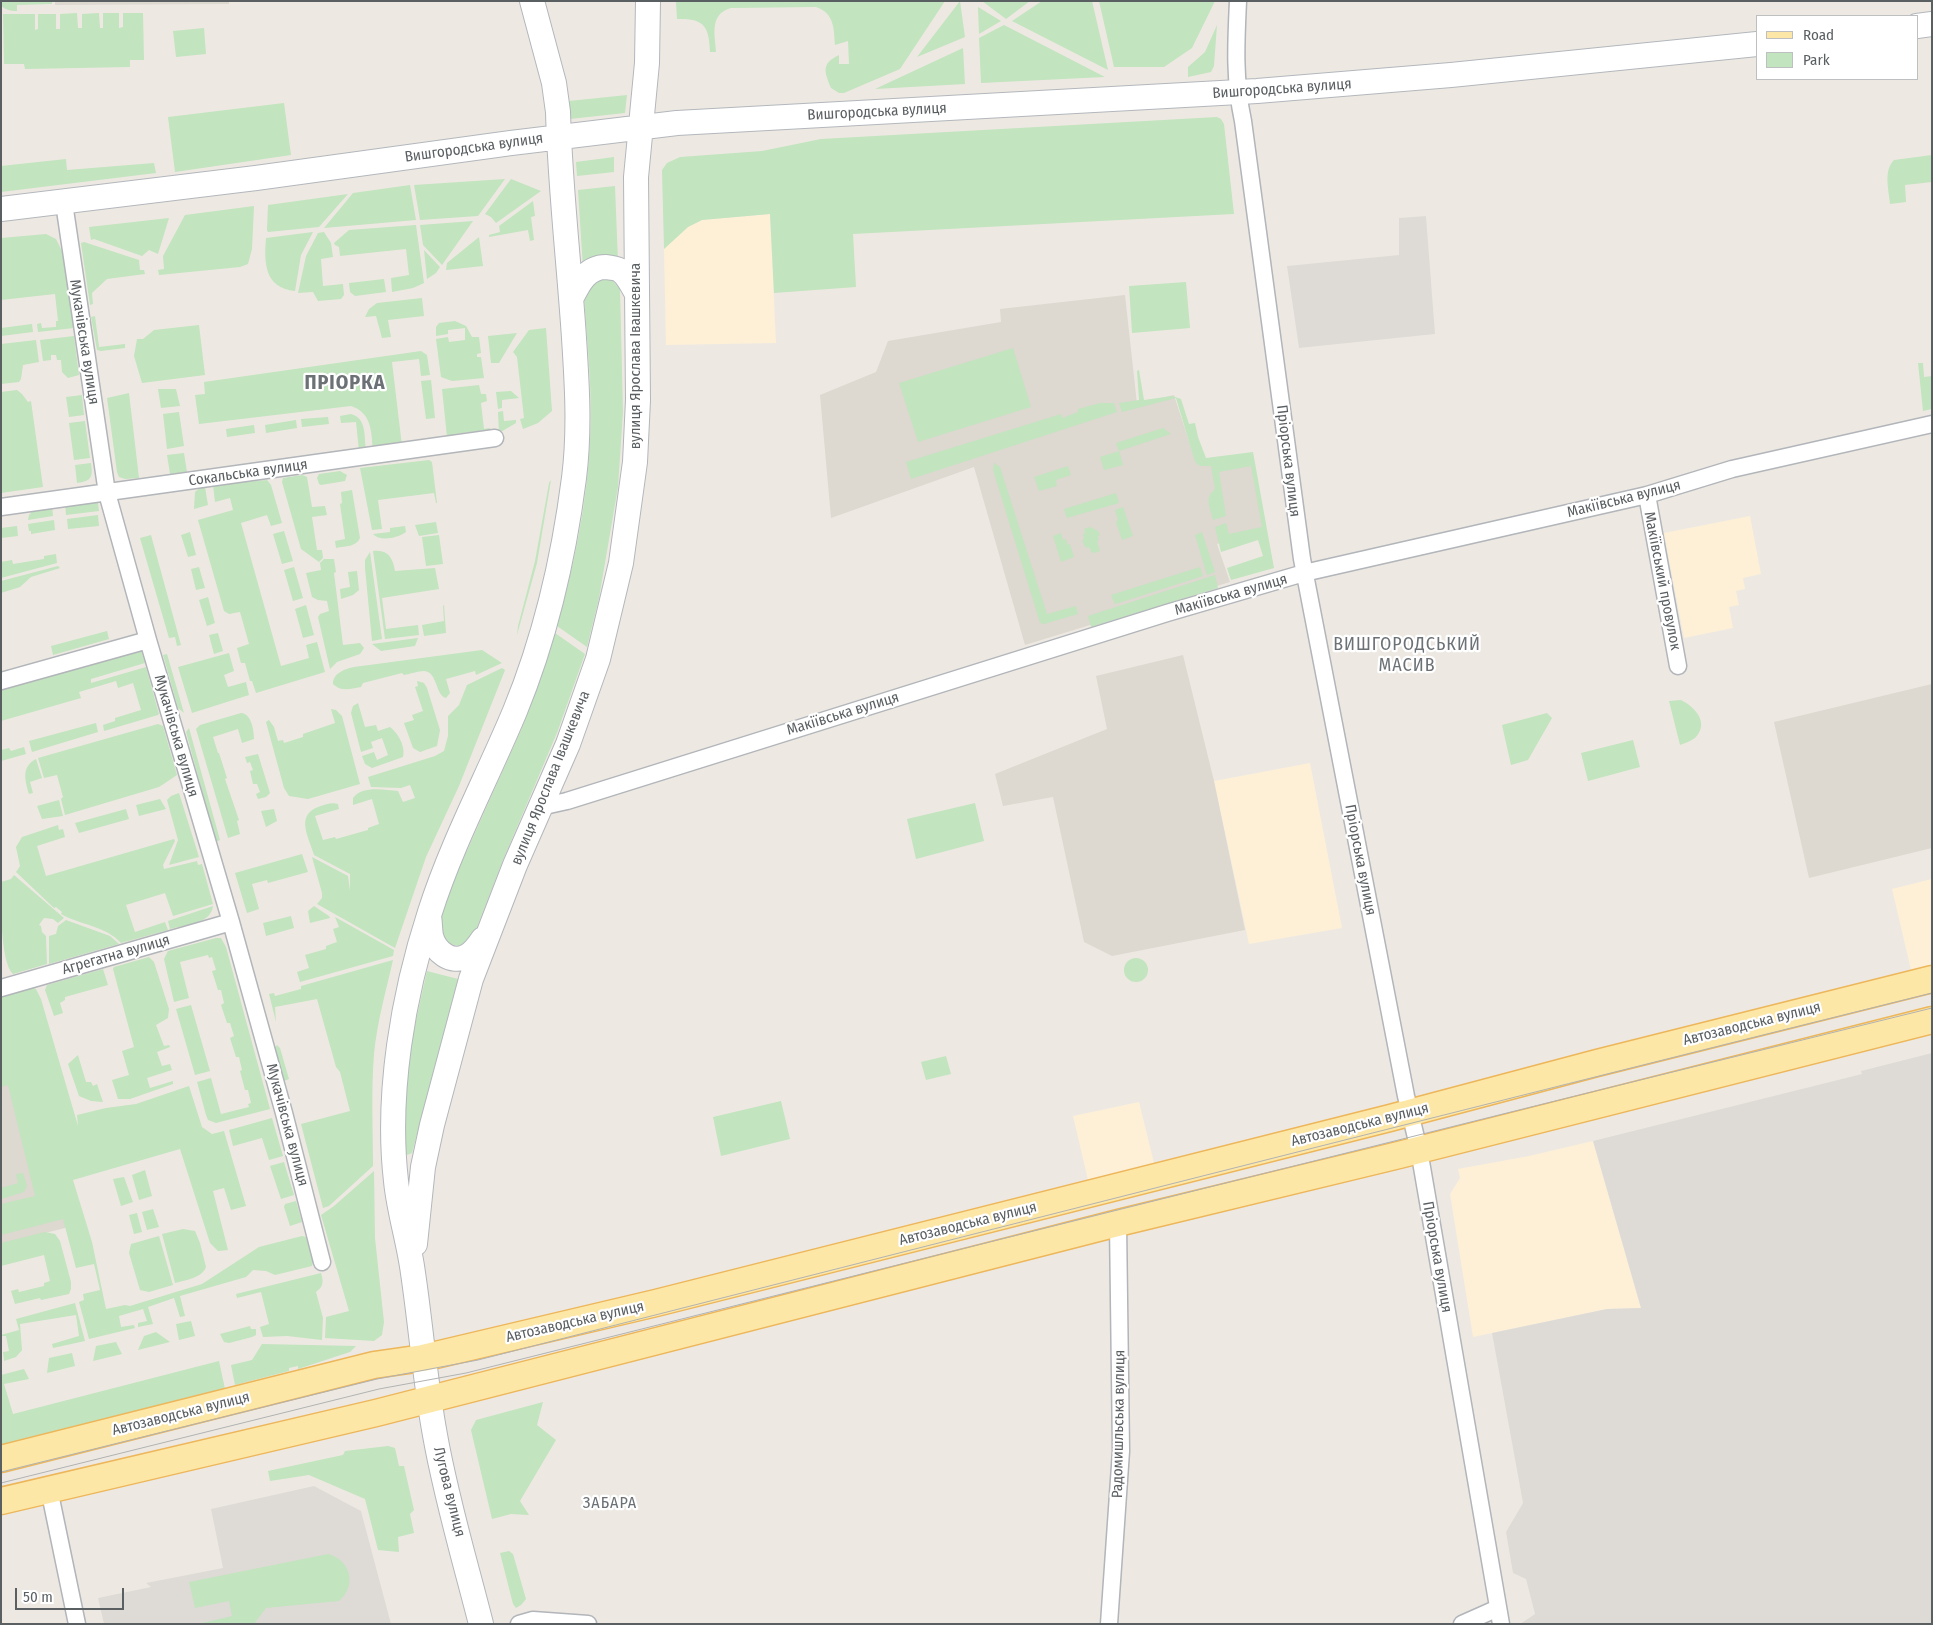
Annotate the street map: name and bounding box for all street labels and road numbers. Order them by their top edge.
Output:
street label: Вишгородська вулиця [1212,75,1352,103]
street label: Вишгородська вулиця [807,99,947,125]
street label: Вишгородська вулиця [404,129,544,167]
street label: вулиця Ярослава Івашкевича [627,263,645,449]
street label: Мукачівська вулиця [65,278,103,406]
street label: Пріорська вулиця [1272,404,1304,518]
street label: Сокальська вулиця [187,456,309,490]
street label: Макіївська вулиця [1565,476,1683,522]
street label: Макіївський провулок [1640,510,1684,652]
street label: Макіївська вулиця [1173,570,1289,620]
street label: Мукачівська вулиця [150,673,202,799]
street label: вулиця Ярослава Івашкевича [508,688,594,868]
street label: Макіївська вулиця [785,688,901,740]
street label: Пріорська вулиця [1340,803,1380,917]
street label: Агрегатна вулиця [60,931,172,979]
street label: Автозаводська вулиця [1681,998,1823,1050]
street label: Мукачівська вулиця [262,1062,312,1188]
street label: Автозаводська вулиця [1289,1099,1431,1151]
street label: Автозаводська вулиця [897,1198,1039,1250]
street label: Пріорська вулиця [1418,1200,1456,1314]
street label: Автозаводська вулиця [504,1297,646,1347]
street label: Радомишльська вулиця [1109,1350,1129,1498]
street label: Автозаводська вулиця [110,1388,252,1440]
street label: Лугова вулиця [429,1445,469,1539]

